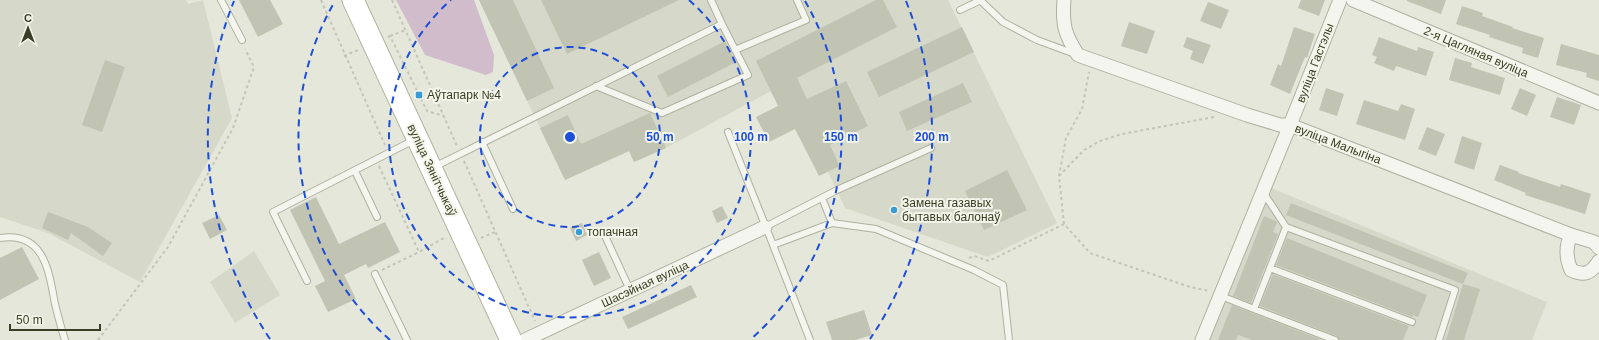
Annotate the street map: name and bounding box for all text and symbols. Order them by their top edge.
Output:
north arrow [8,8,48,48]
text: С [24,12,32,24]
street label: вуліца Гастэлы [1293,21,1337,105]
street label: 2-я Цагляная вуліца [1422,24,1531,80]
place label: Аўтапарк №4 [427,88,501,102]
marker: Аўтапарк №4 [414,90,424,100]
street label: вуліца Малыгіна [1293,121,1383,167]
street label: вуліца Зянітчыкаў [405,122,459,218]
centre of rings [563,130,577,144]
text: 50 m [646,130,674,144]
text: 100 m [734,130,768,144]
text: 150 m [824,130,858,144]
text: 200 m [915,130,949,144]
place label: Замена газавых бытавых балонаў [902,196,1000,224]
marker: Замена газавых бытавых балонаў [889,205,899,215]
place label: топачная [587,225,638,239]
marker: топачная [574,227,584,237]
street label: Шасэйная вуліца [599,257,691,310]
scale bar [10,306,100,332]
text: 50 m [16,313,43,327]

